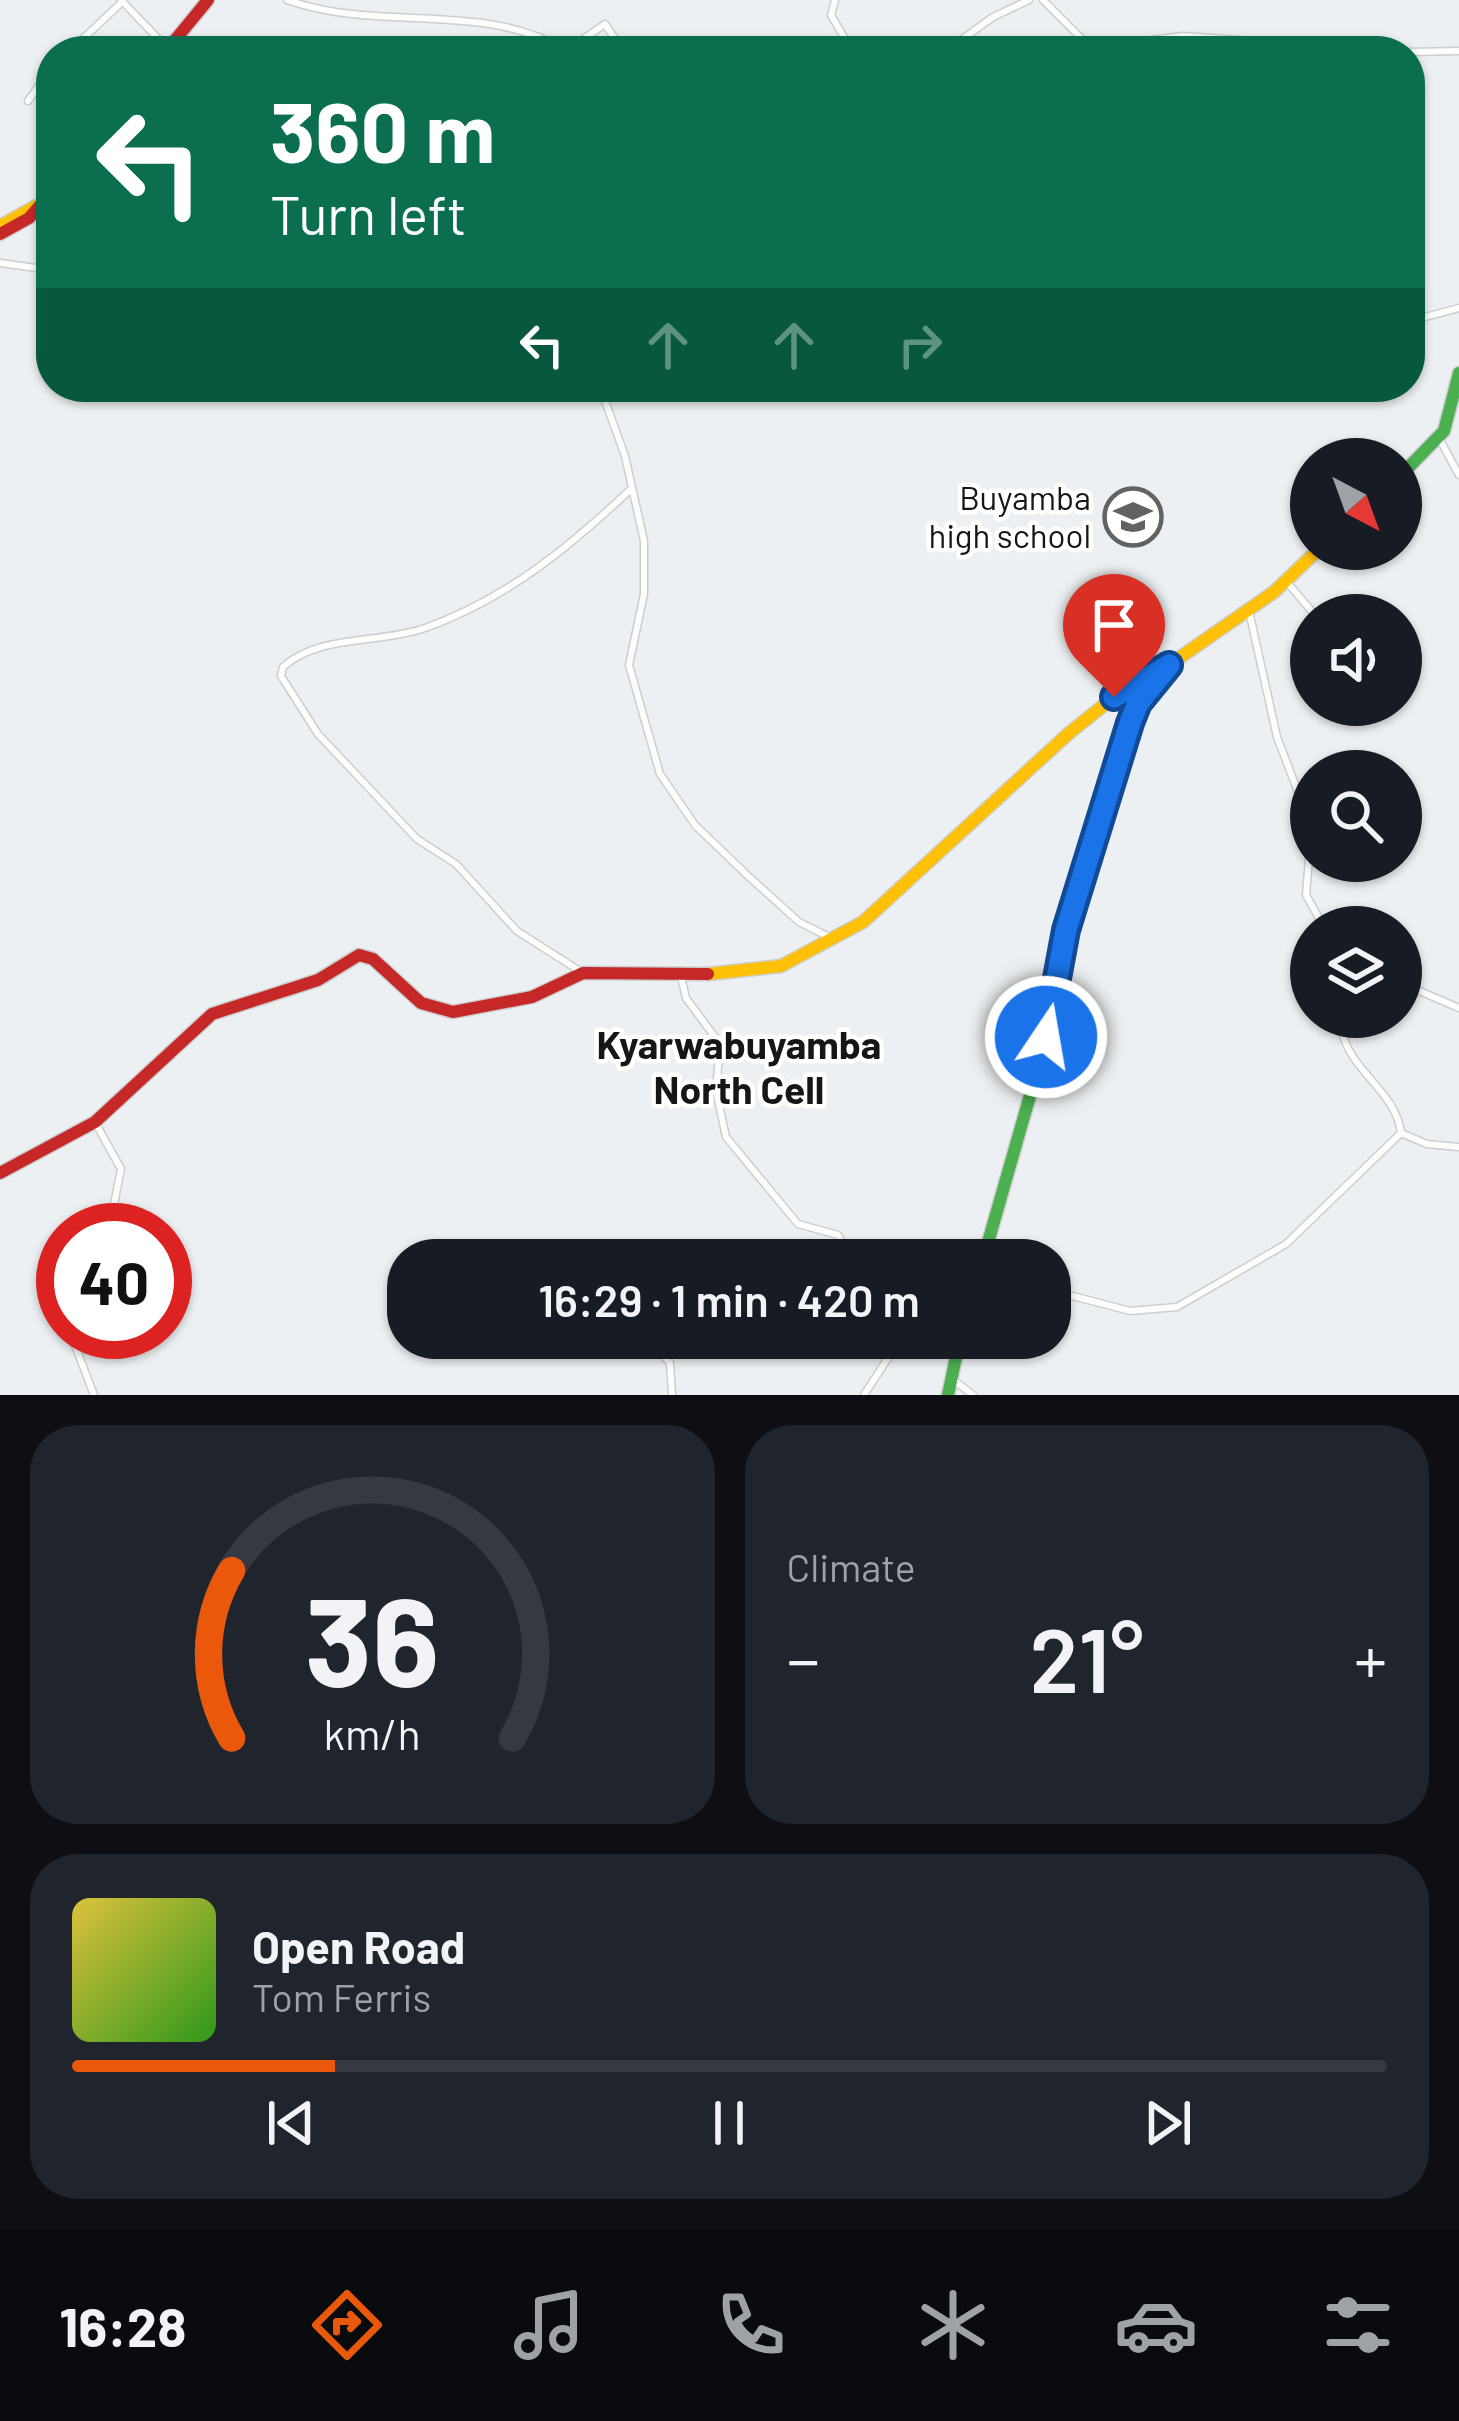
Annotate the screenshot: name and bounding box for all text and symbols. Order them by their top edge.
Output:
text: 360 m [270,79,495,180]
icon: left [72,84,228,240]
text: Turn left [270,181,467,246]
icon: left [509,312,575,378]
icon: ahead [635,312,701,378]
icon: ahead [761,312,827,378]
icon: right [887,312,953,378]
north arrow [1290,438,1422,570]
map controls [1290,438,1422,1038]
place label: Buyamba high school [929,477,1091,555]
school or university icon: Buyamba high school [1102,486,1164,548]
pin [1063,574,1165,697]
icon: arrive [1081,592,1147,658]
button: sound [1290,594,1422,726]
button: search [1290,750,1422,882]
button: layers [1290,906,1422,1038]
position arrow [983,974,1109,1100]
district label: Kyarwabuyamba North Cell [597,1020,881,1112]
speed limit sign: 40 [36,1203,192,1359]
text: 16:29 · 1 min · 420 m [538,1272,920,1326]
text: Climate [787,1543,916,1590]
text: 36 [305,1562,439,1712]
text: 21° [1029,1603,1144,1711]
text: − [787,1618,820,1697]
text: + [1354,1618,1387,1697]
text: km/h [324,1706,421,1758]
text: Open Road [252,1919,465,1973]
text: Tom Ferris [252,1973,431,2020]
icon: previous [258,2090,324,2156]
icon: pause [696,2090,762,2156]
icon: next [1135,2090,1201,2156]
icon: directions [305,2283,389,2367]
icon: music [507,2283,591,2367]
icon: phone [709,2283,793,2367]
icon: climate [911,2283,995,2367]
icon: car [1114,2283,1198,2367]
icon: filters [1316,2283,1400,2367]
text: 16:28 [59,2293,186,2358]

